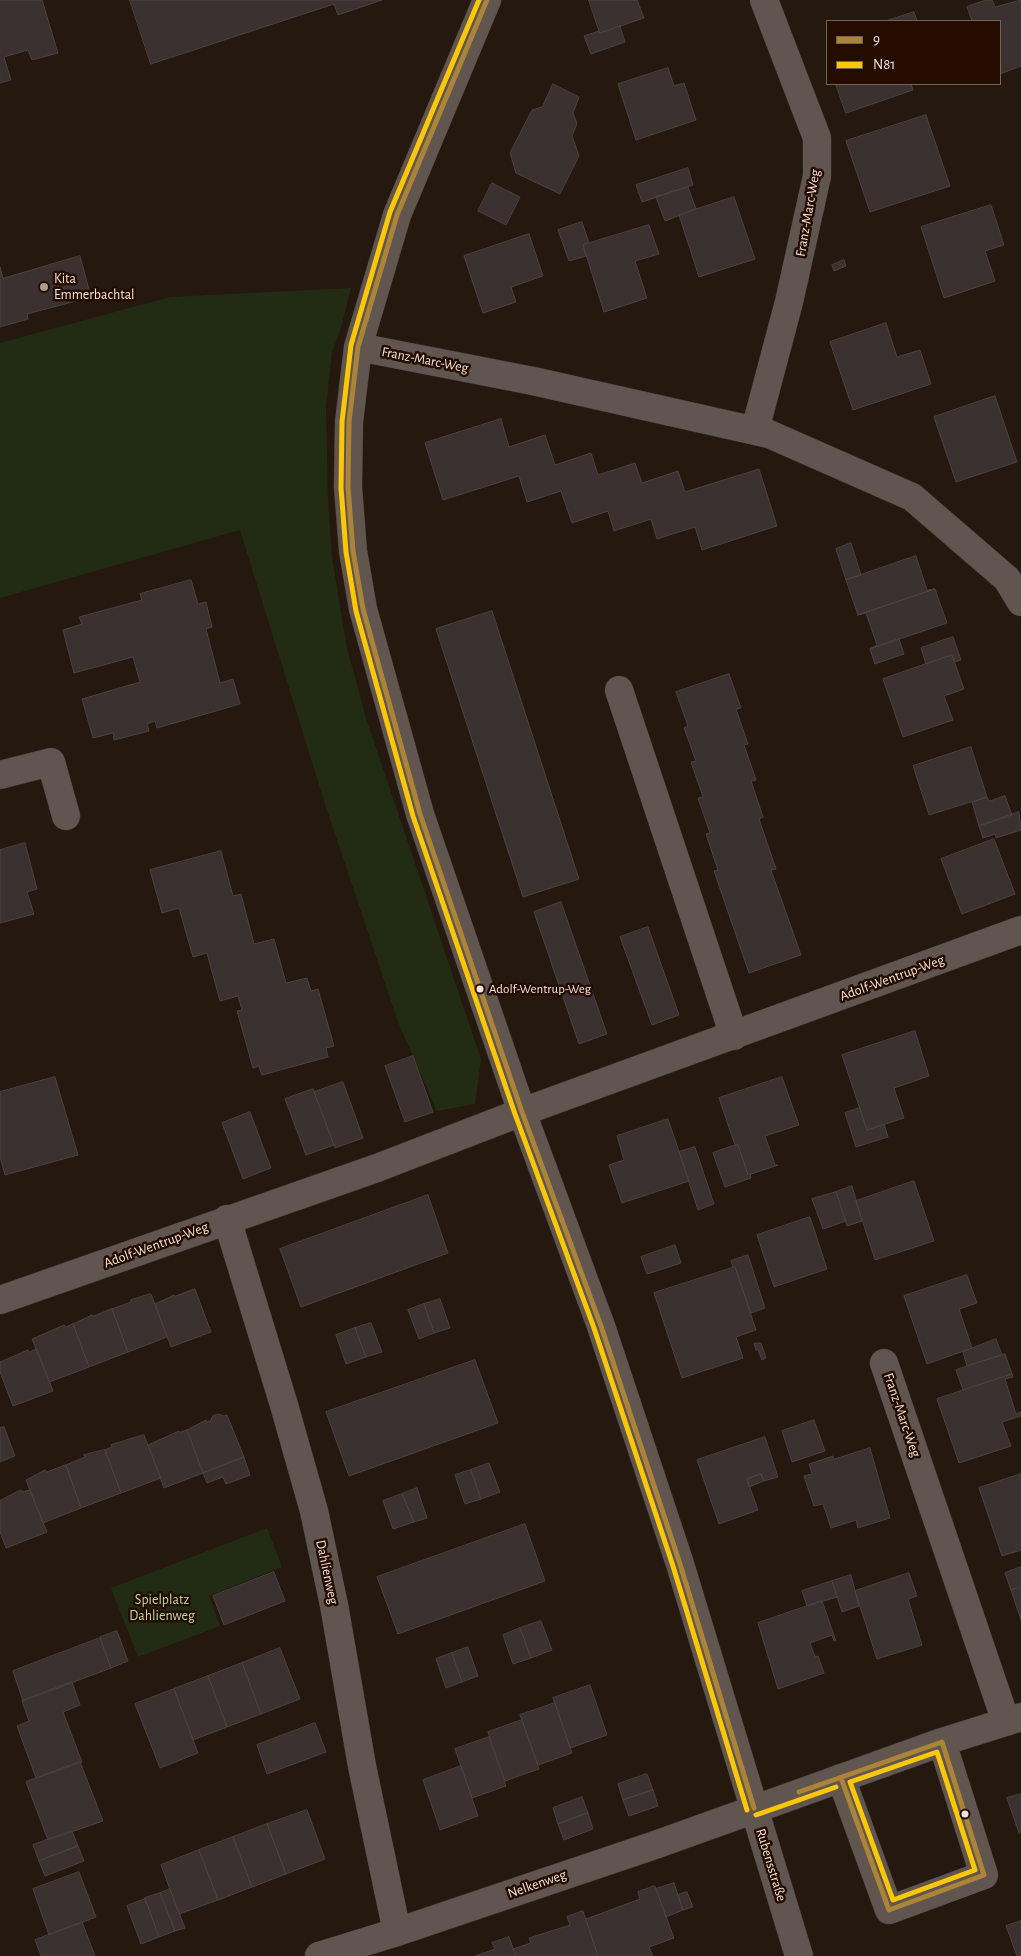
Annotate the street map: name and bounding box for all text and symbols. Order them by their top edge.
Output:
legend [826,20,1001,85]
text: 9 [873,32,880,47]
text: N81 [873,57,896,72]
street label: Franz-Marc-Weg [792,168,824,258]
place label: Kita Emmerbachtal [54,271,135,304]
marker: Kita Emmerbachtal [38,281,50,293]
street label: Franz-Marc-Weg [380,343,470,377]
street label: Adolf-Wentrup-Weg [838,951,946,1005]
place label: Adolf-Wentrup-Weg [489,981,591,997]
marker: Adolf-Wentrup-Weg [475,984,485,994]
street label: Adolf-Wentrup-Weg [102,1218,210,1272]
street label: Franz-Marc-Weg [880,1371,924,1459]
street label: Dahlienweg [312,1538,342,1606]
park label: Spielplatz Dahlienweg [129,1592,195,1624]
unlabelled marker [960,1809,970,1819]
street label: Rubensstraße [752,1826,790,1904]
street label: Nelkenweg [505,1866,569,1902]

